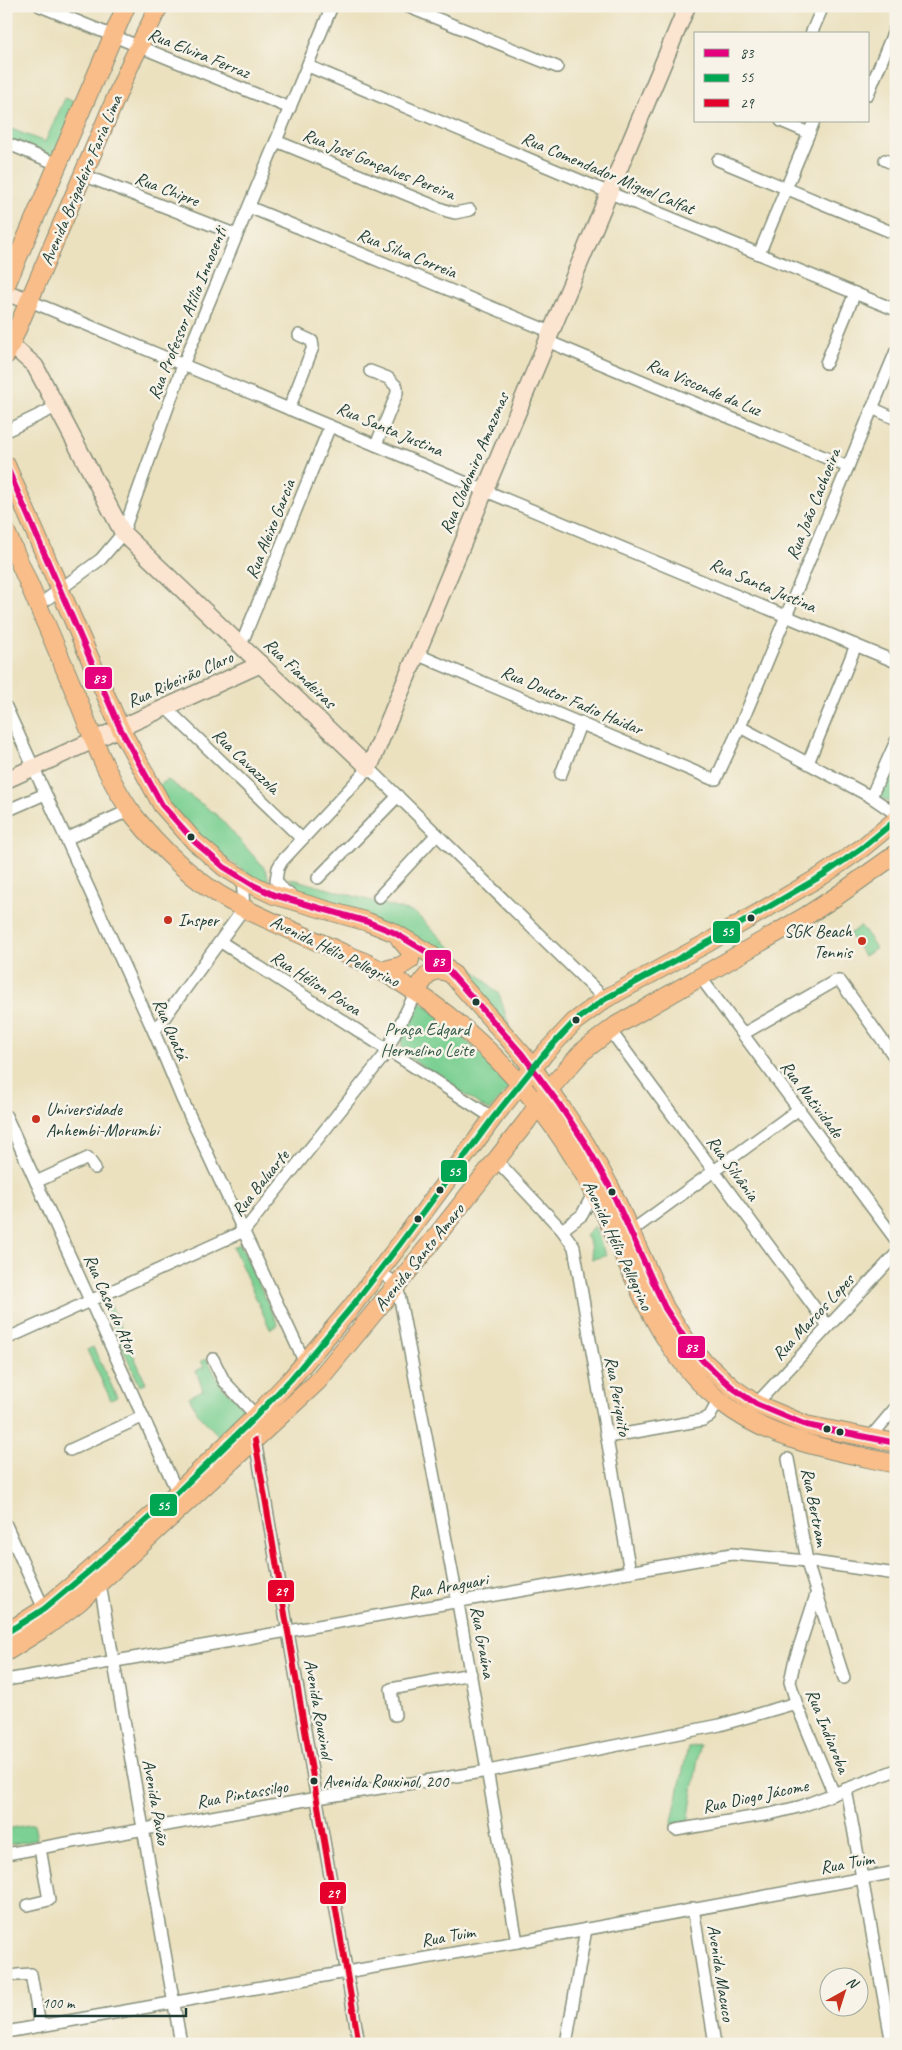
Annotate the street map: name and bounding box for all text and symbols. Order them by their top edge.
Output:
street label: Rua Elvira Ferraz [145,23,254,84]
legend [694,32,870,122]
text: 83 [740,44,755,63]
text: 55 [740,68,755,87]
street label: Avenida Brigadeiro Faria Lima [35,91,127,268]
text: 29 [740,94,755,113]
street label: Rua José Gonçalves Pereira [300,123,460,205]
street label: Rua Comendador Miguel Calfat [518,127,700,220]
street label: Rua Chipre [132,167,203,212]
street label: Rua Professor Atílio Innocenti [142,221,233,402]
street label: Rua Silva Correia [354,223,462,284]
street label: Rua Visconde da Luz [644,353,766,421]
street label: Rua Clodomiro Amazonas [434,387,514,537]
street label: Rua Santa Justina [334,397,448,462]
street label: Rua João Cachoeira [781,444,846,563]
street label: Rua Aleixo Garcia [240,474,301,582]
street label: Rua Santa Justina [707,553,821,618]
street label: Rua Fiandeiras [259,633,342,714]
street label: Rua Ribeirão Claro [124,645,238,712]
street label: Rua Doutor Fadio Haidar [498,660,648,740]
line badge: 83 [84,666,113,690]
text: 83 [93,670,107,687]
street label: Rua Cavazzola [208,723,285,800]
unlabelled marker [186,832,196,842]
place label: Insper [178,909,221,931]
street label: Avenida Hélio Pellegrino [267,910,405,993]
unlabelled marker [746,913,756,923]
marker: Insper [162,914,174,926]
line badge: 55 [712,920,741,944]
place label: SGK Beach Tennis [784,920,854,963]
text: 55 [721,923,735,940]
marker: SGK Beach Tennis [856,935,868,947]
street label: Rua Hélion Póvoa [267,946,367,1021]
line badge: 83 [424,949,452,973]
text: 83 [432,953,446,970]
street label: Rua Quatá [148,995,195,1065]
unlabelled marker [471,997,481,1007]
unlabelled marker [571,1015,581,1025]
park label: Praça Edgard Hermelino Leite [380,1018,475,1061]
street label: Rua Natividade [776,1056,849,1143]
place label: Universidade Anhembi-Morumbi [46,1098,161,1141]
marker: Universidade Anhembi-Morumbi [30,1113,42,1125]
street label: Rua Silvânia [702,1131,765,1206]
street label: Rua Baluarte [227,1144,294,1221]
line badge: 55 [440,1159,468,1183]
text: 55 [448,1163,462,1180]
street label: Avenida Hélio Pellegrino [578,1176,658,1315]
unlabelled marker [435,1185,445,1195]
unlabelled marker [607,1187,617,1197]
street label: Avenida Santo Amaro [369,1198,470,1315]
unlabelled marker [413,1214,423,1224]
street label: Rua Casa do Ator [79,1250,144,1360]
street label: Rua Marcos Lopes [767,1268,860,1365]
line badge: 83 [677,1335,706,1359]
text: 83 [685,1339,699,1356]
street label: Rua Periquito [600,1354,636,1439]
unlabelled marker [822,1424,832,1434]
unlabelled marker [835,1427,845,1437]
street label: Rua Bertram [797,1466,834,1550]
line badge: 55 [149,1493,178,1517]
text: 55 [157,1497,171,1514]
street label: Rua Araguari [407,1568,492,1604]
line badge: 29 [267,1579,295,1603]
text: 29 [275,1583,289,1600]
street label: Rua Graúna [466,1604,500,1681]
street label: Avenida Rouxinol [299,1658,339,1763]
street label: Rua Indiaroba [801,1686,855,1778]
street label: Avenida Pavão [138,1758,175,1848]
place label: Avenida Rouxinol, 200 [323,1771,450,1792]
street label: Rua Diogo Jácome [700,1774,811,1818]
street label: Rua Pintassilgo [195,1775,291,1813]
marker: Avenida Rouxinol, 200 [309,1776,319,1786]
street label: Rua Tuim [818,1847,878,1879]
line badge: 29 [319,1881,347,1905]
text: 29 [327,1885,341,1902]
street label: Rua Tuim [419,1920,479,1952]
street label: Avenida Macuco [703,1923,740,2025]
north arrow [820,1968,870,2018]
text: N [843,1973,862,1993]
scale bar [35,1985,186,2017]
text: 100 m [42,1994,76,2013]

